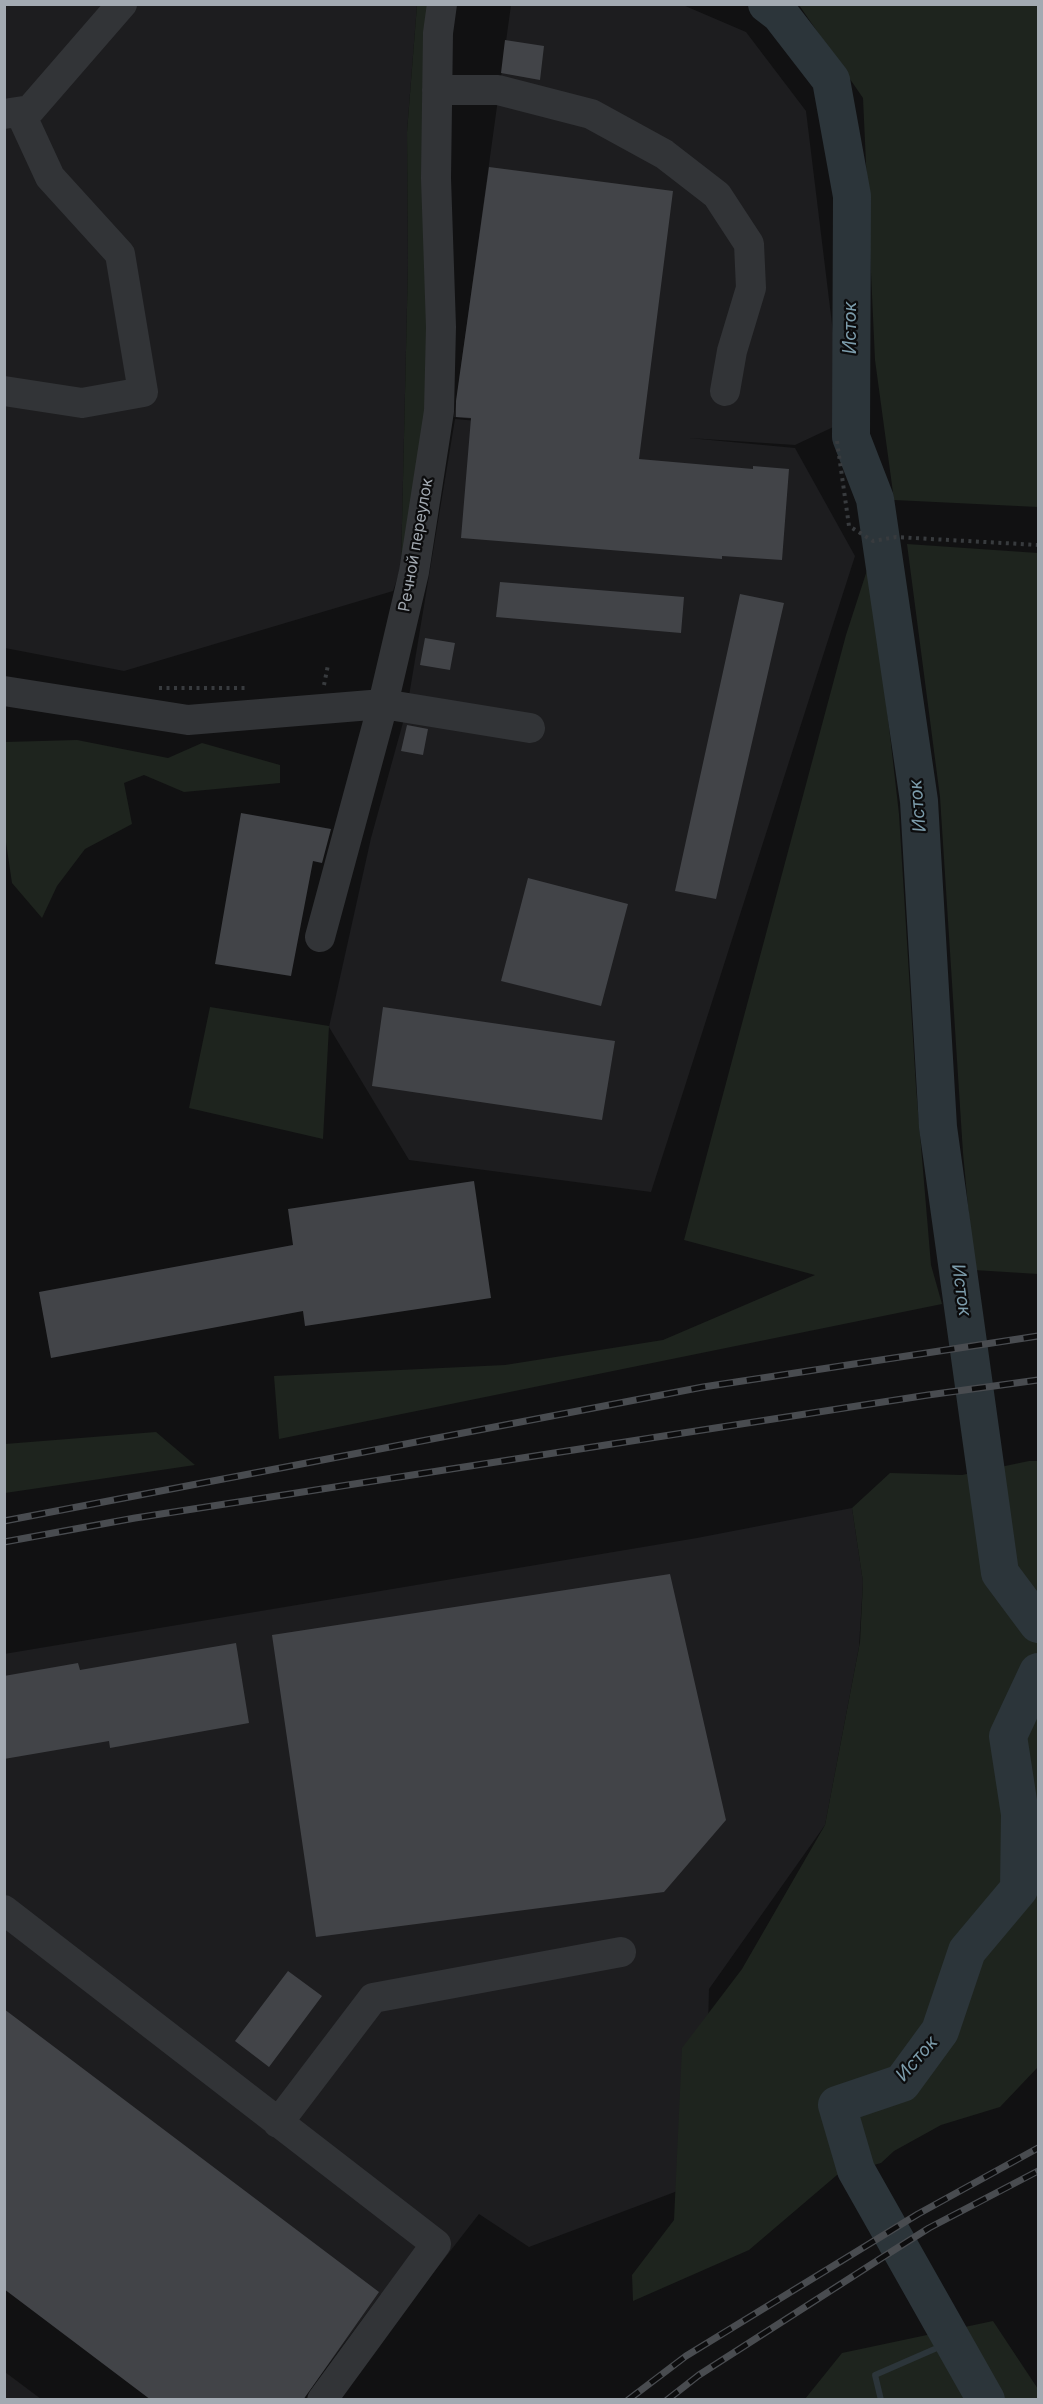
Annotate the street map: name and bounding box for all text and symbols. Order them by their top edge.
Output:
water label: Исток [840,302,862,354]
street label: Речной переулок [395,477,437,613]
water label: Исток [905,779,931,833]
water label: Исток [947,1262,975,1318]
water label: Исток [892,2032,942,2086]

